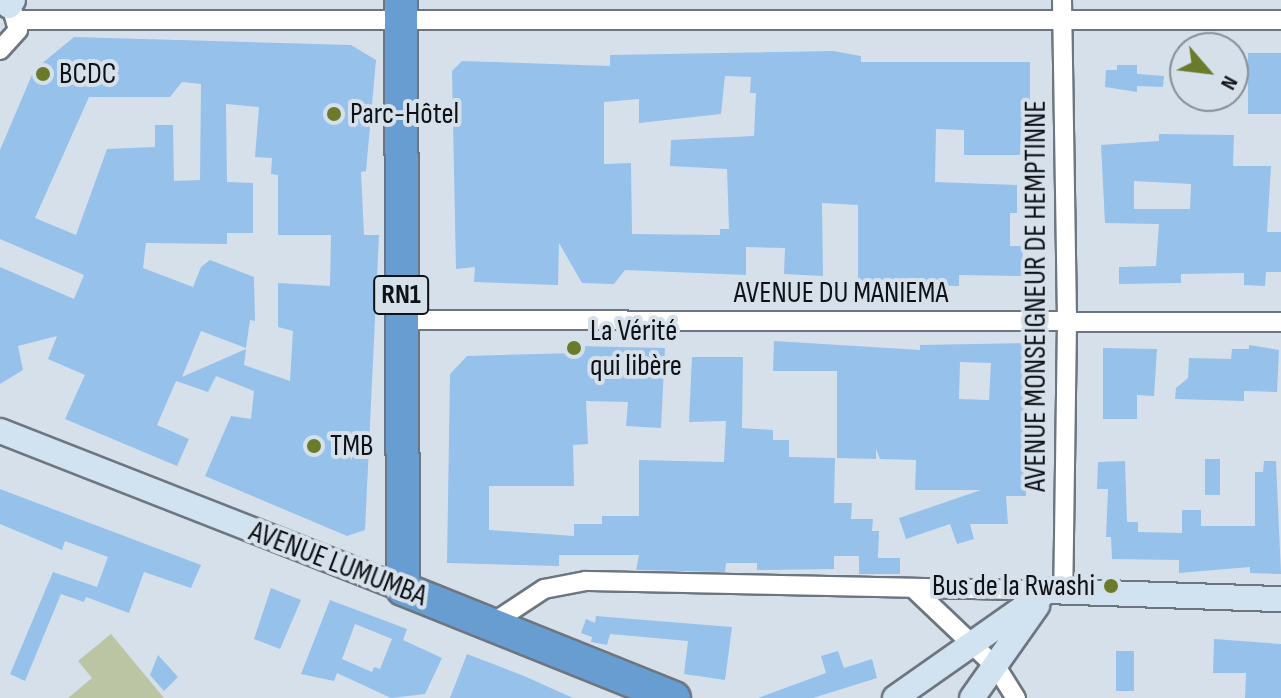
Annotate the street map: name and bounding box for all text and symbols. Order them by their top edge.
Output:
north arrow [1169,32,1249,112]
place label: BCDC [59,56,116,92]
marker: BCDC [34,65,52,83]
text: N [1214,71,1244,94]
place label: Parc-Hôtel [350,96,459,132]
street label: AVENUE MONSEIGNEUR DE HEMPTINNE [1018,100,1054,492]
marker: Parc-Hôtel [325,105,343,123]
road number: RN1 [373,271,429,319]
street label: AVENUE DU MANIEMA [734,275,948,311]
place label: La Vérité qui libère [590,313,682,384]
marker: La Vérité qui libère [565,339,583,357]
place label: TMB [330,428,373,464]
marker: TMB [305,437,323,455]
street label: AVENUE LUMUMBA [244,514,432,614]
place label: Bus de la Rwashi [932,568,1095,604]
marker: Bus de la Rwashi [1102,577,1120,595]

